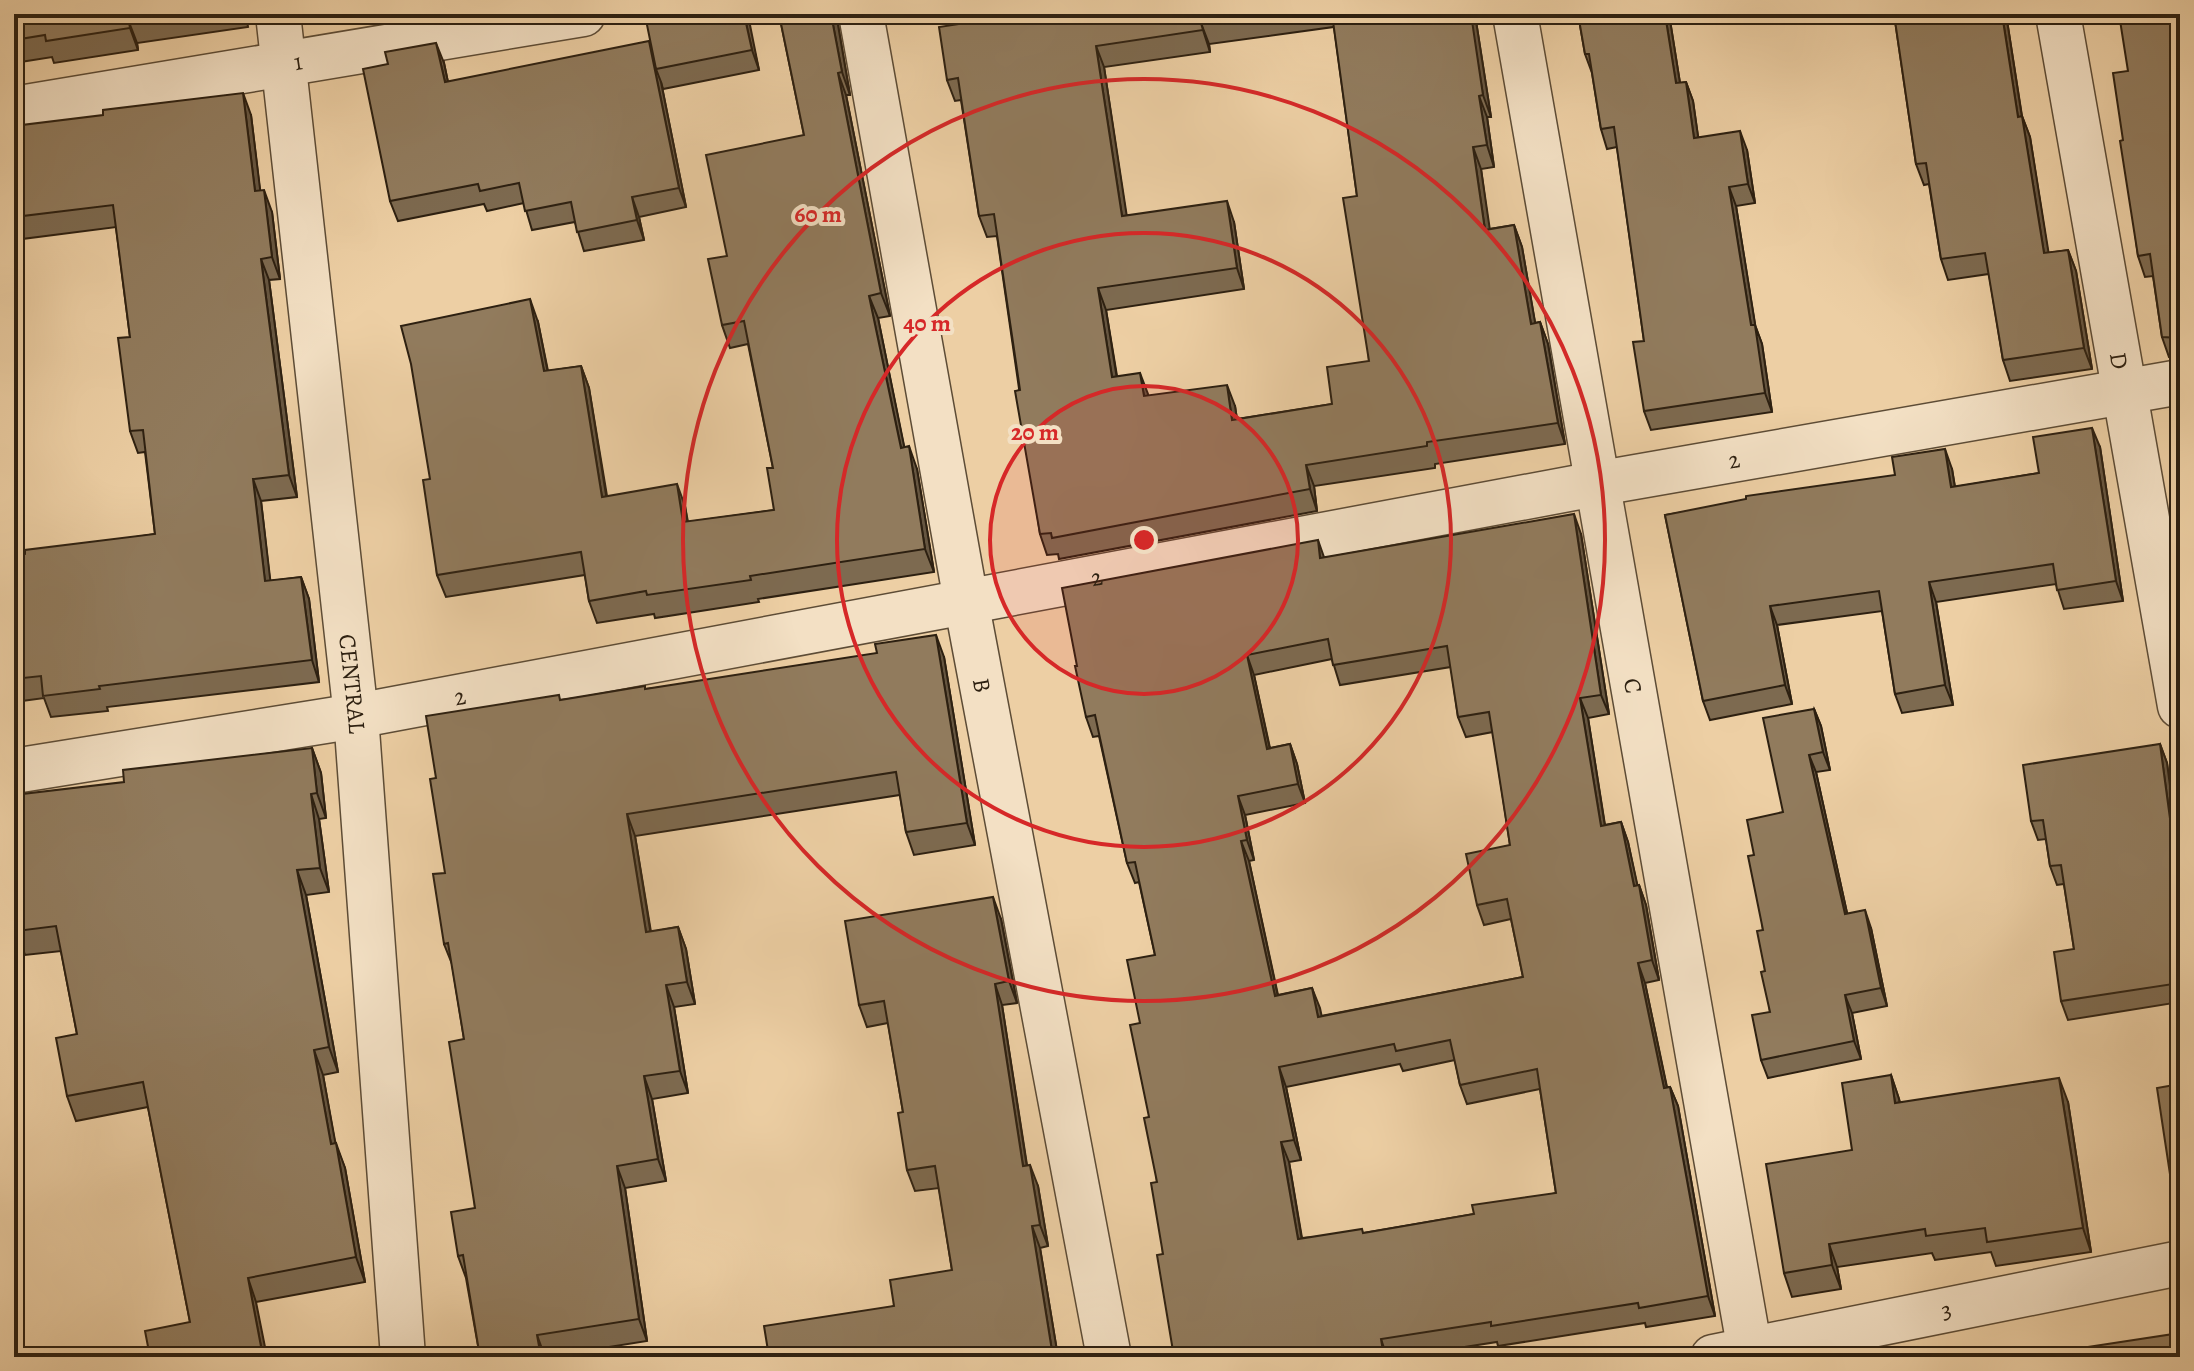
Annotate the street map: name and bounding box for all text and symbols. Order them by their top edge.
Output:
street label: 1 [291,45,305,78]
text: 60 m [794,198,842,230]
text: 40 m [903,307,951,339]
street label: D [2102,350,2136,372]
text: 20 m [1011,416,1059,448]
street label: 2 [1726,443,1742,477]
centre of rings [1130,526,1158,554]
street label: 2 [1088,561,1105,594]
street label: CENTRAL [331,632,373,736]
street label: B [965,675,999,695]
street label: C [1616,676,1650,696]
street label: 2 [451,680,468,713]
street label: 3 [1938,1293,1954,1327]

